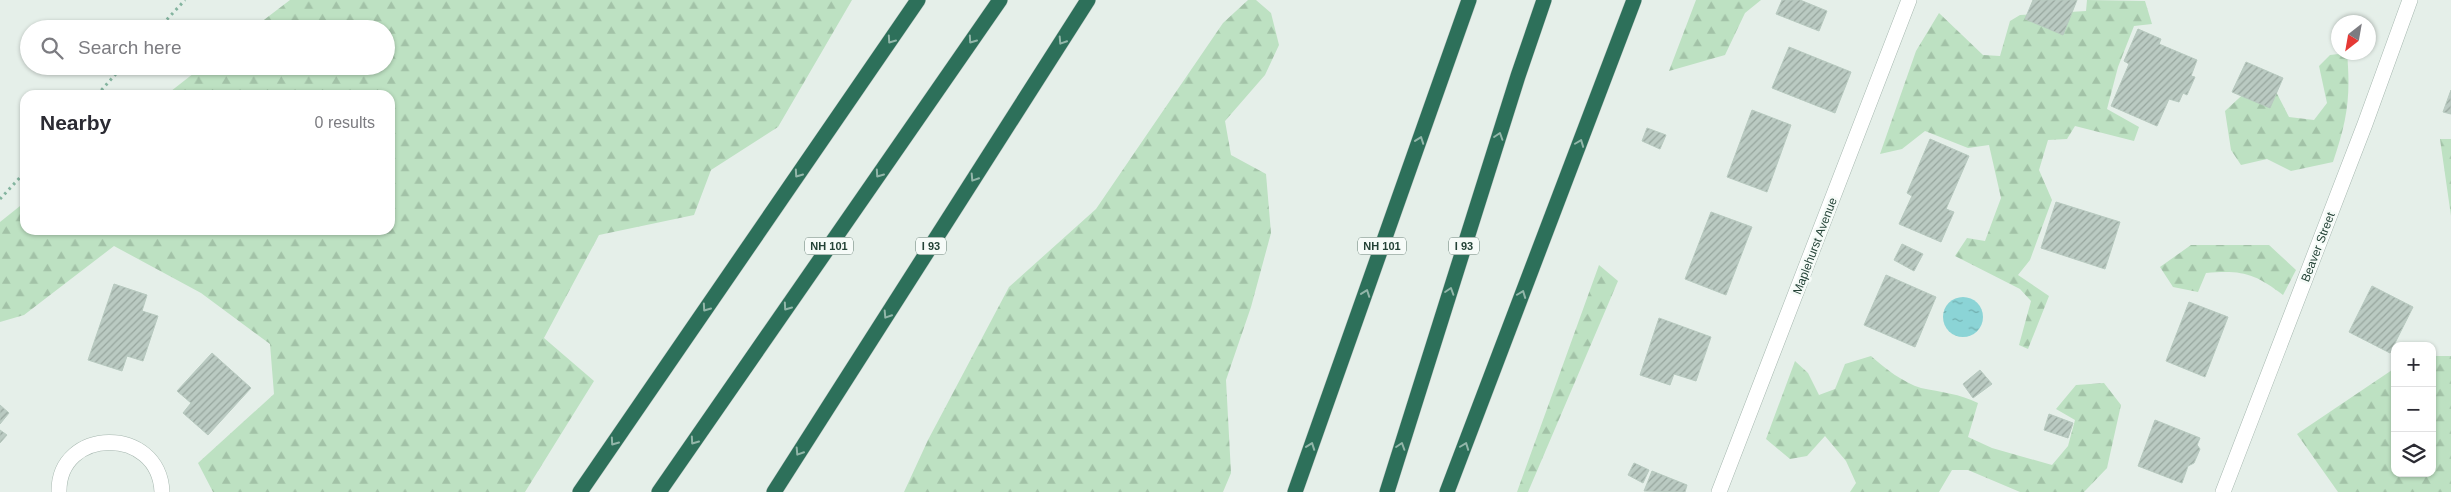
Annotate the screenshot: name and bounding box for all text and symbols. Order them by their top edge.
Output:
north arrow [2331,15,2376,60]
search box [20,20,395,75]
icon: search [38,34,66,62]
one-way arrow [969,34,978,44]
one-way arrow [887,35,897,44]
one-way arrow [1058,36,1068,45]
text: Search here [78,37,182,58]
text: Nearby [40,111,111,134]
text: 0 results [315,114,375,131]
one-way arrow [1493,132,1503,140]
one-way arrow [1414,136,1424,145]
one-way arrow [1574,139,1584,147]
one-way arrow [795,168,804,178]
one-way arrow [876,168,885,177]
one-way arrow [971,173,981,182]
street label: Maplehurst Avenue [1790,195,1840,296]
street label: Beaver Street [2298,210,2338,284]
road number: NH 101 [805,238,853,255]
road number: I 93 [916,238,946,255]
road number: NH 101 [1358,238,1406,255]
road number: I 93 [1449,238,1479,255]
one-way arrow [1444,287,1454,295]
one-way arrow [1360,289,1370,298]
one-way arrow [1516,291,1526,299]
one-way arrow [784,301,793,311]
one-way arrow [703,302,712,312]
one-way arrow [884,309,893,319]
map controls [2391,342,2436,477]
button: + [2391,342,2436,387]
button: − [2391,387,2436,432]
button: layers [2391,432,2436,477]
one-way arrow [691,435,700,444]
one-way arrow [611,436,620,446]
one-way arrow [1305,442,1315,451]
one-way arrow [1396,442,1406,450]
one-way arrow [1459,443,1469,451]
one-way arrow [796,447,806,456]

